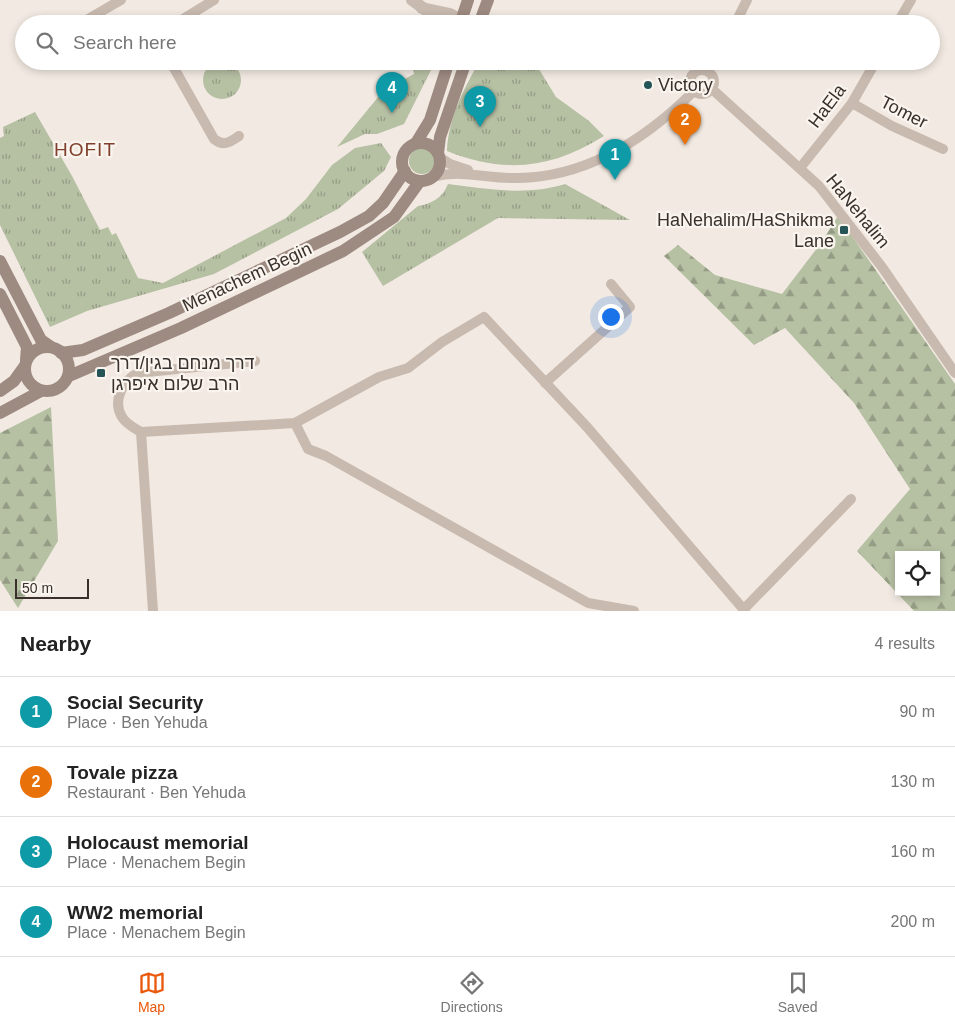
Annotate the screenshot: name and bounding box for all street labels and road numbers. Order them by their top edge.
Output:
street label: HaEla [804,80,850,132]
street label: Tomer [877,92,931,132]
street label: HaNehalim [822,170,894,252]
street label: Menachem Begin [179,238,315,316]

